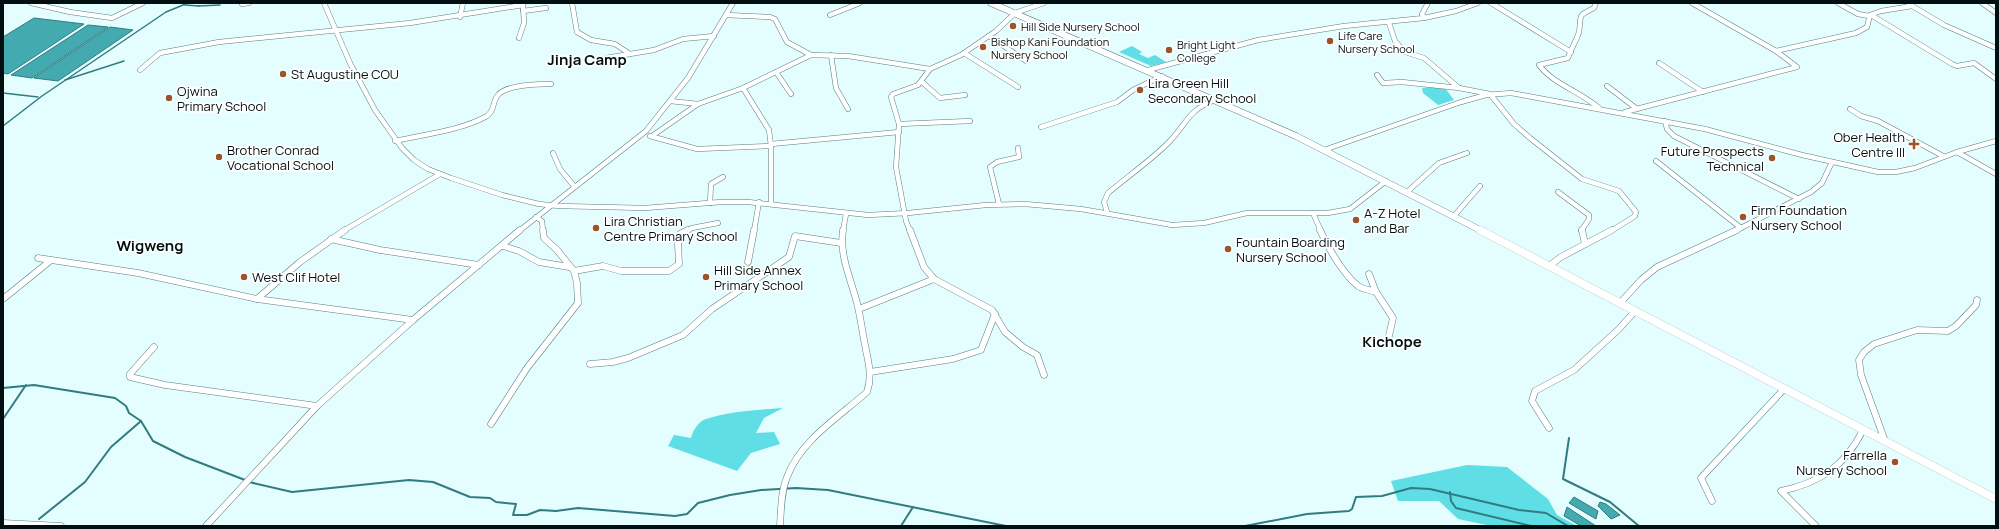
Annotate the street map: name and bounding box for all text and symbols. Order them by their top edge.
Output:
place label: Hill Side Nursery School [1021,19,1140,34]
marker: Hill Side Nursery School [1008,21,1018,31]
place label: Life Care Nursery School [1338,28,1415,56]
place label: Bishop Kani Foundation Nursery School [991,34,1109,62]
marker: Life Care Nursery School [1325,36,1335,46]
place label: Bright Light College [1177,37,1236,65]
marker: Bishop Kani Foundation Nursery School [978,42,988,52]
marker: Bright Light College [1164,45,1174,55]
district label: Jinja Camp [547,49,627,70]
place label: St Augustine COU [291,65,399,83]
marker: St Augustine COU [278,69,288,79]
place label: Lira Green Hill Secondary School [1148,74,1256,107]
place label: Ojwina Primary School [177,82,266,115]
marker: Lira Green Hill Secondary School [1135,85,1145,95]
marker: Ojwina Primary School [164,93,174,103]
place label: Ober Health Centre III [1833,128,1905,161]
marker: Ober Health Centre III [1908,138,1920,150]
place label: Brother Conrad Vocational School [227,141,334,174]
place label: Future Prospects Technical [1661,142,1764,175]
marker: Brother Conrad Vocational School [214,152,224,162]
marker: Future Prospects Technical [1767,153,1777,163]
place label: Firm Foundation Nursery School [1751,201,1847,234]
place label: A-Z Hotel and Bar [1364,204,1420,237]
place label: Lira Christian Centre Primary School [604,212,738,245]
marker: Firm Foundation Nursery School [1738,212,1748,222]
marker: A-Z Hotel and Bar [1351,215,1361,225]
marker: Lira Christian Centre Primary School [591,223,601,233]
place label: Fountain Boarding Nursery School [1236,233,1345,266]
district label: Wigweng [117,235,183,256]
marker: Fountain Boarding Nursery School [1223,244,1233,254]
place label: Hill Side Annex Primary School [714,261,803,294]
place label: West Clif Hotel [252,268,340,286]
marker: West Clif Hotel [239,272,249,282]
marker: Hill Side Annex Primary School [701,272,711,282]
district label: Kichope [1362,331,1422,352]
place label: Farrella Nursery School [1796,446,1887,479]
marker: Farrella Nursery School [1890,457,1900,467]

